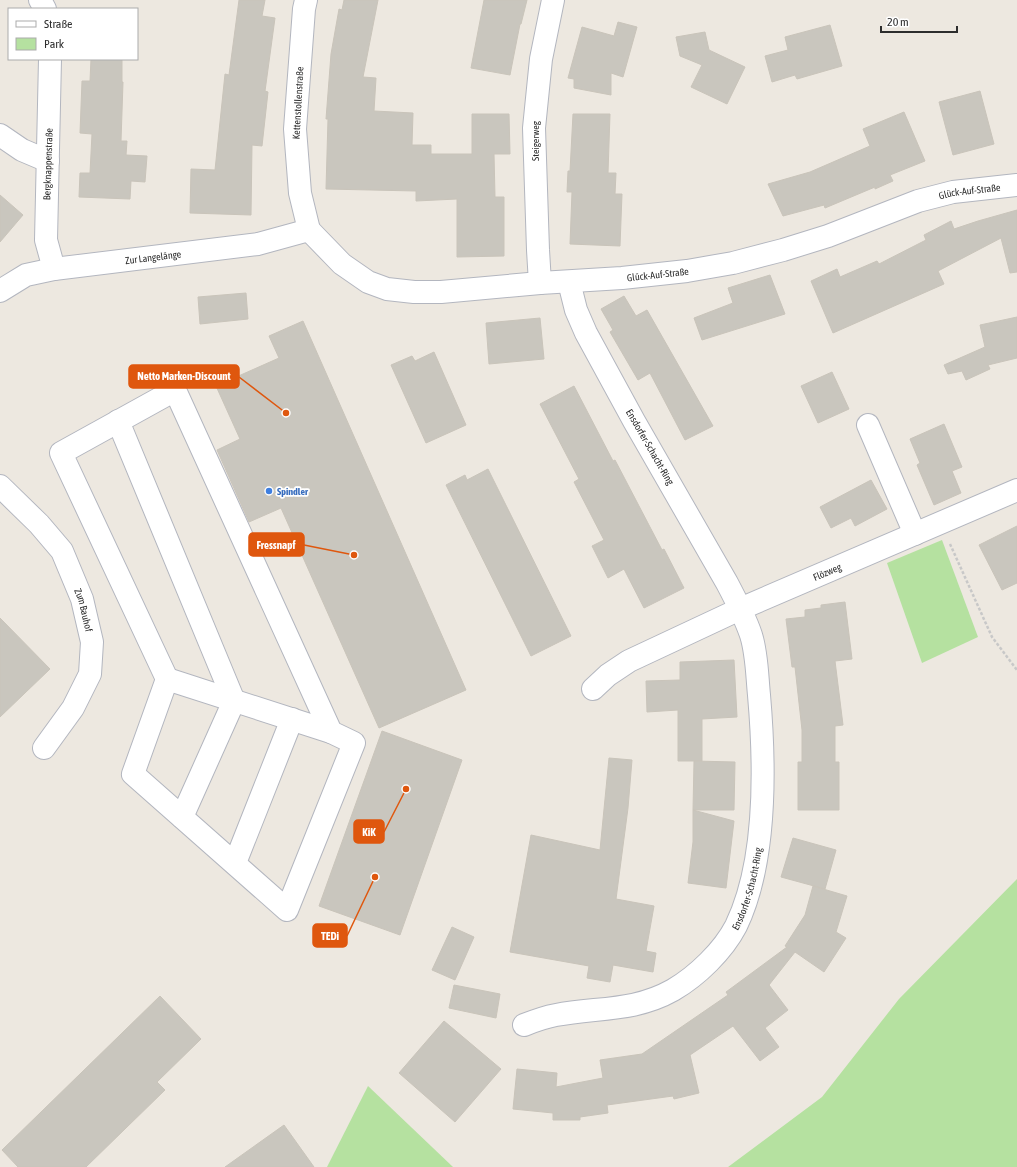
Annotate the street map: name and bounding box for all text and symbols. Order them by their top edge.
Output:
legend [8,8,138,60]
scale bar [881,8,957,34]
text: 20 m [887,15,909,29]
text: Straße [44,17,72,31]
text: Park [44,37,65,51]
street label: Kettenstollenstraße [291,66,305,140]
street label: Steigerweg [530,120,541,161]
street label: Bergknappenstraße [41,127,55,200]
street label: Glück-Auf-Straße [937,181,1001,201]
street label: Zur Langelänge [124,248,182,266]
street label: Glück-Auf-Straße [626,265,690,283]
callout: Netto Marken-Discount [129,365,239,388]
text: Netto Marken-Discount [137,370,232,382]
street label: Ensdorfer-Schacht-Ring [624,407,676,487]
marker: Spindler [264,486,274,496]
place label: Spindler [277,486,309,497]
callout: Fressnapf [249,533,304,556]
text: Fressnapf [257,539,296,551]
street label: Flözweg [811,560,843,583]
street label: Zum Bauhof [73,587,95,633]
callout: KiK [354,820,384,843]
text: KiK [362,826,376,838]
street label: Ensdorfer-Schacht-Ring [729,846,763,932]
callout: TEDi [313,924,347,947]
text: TEDi [321,930,340,942]

